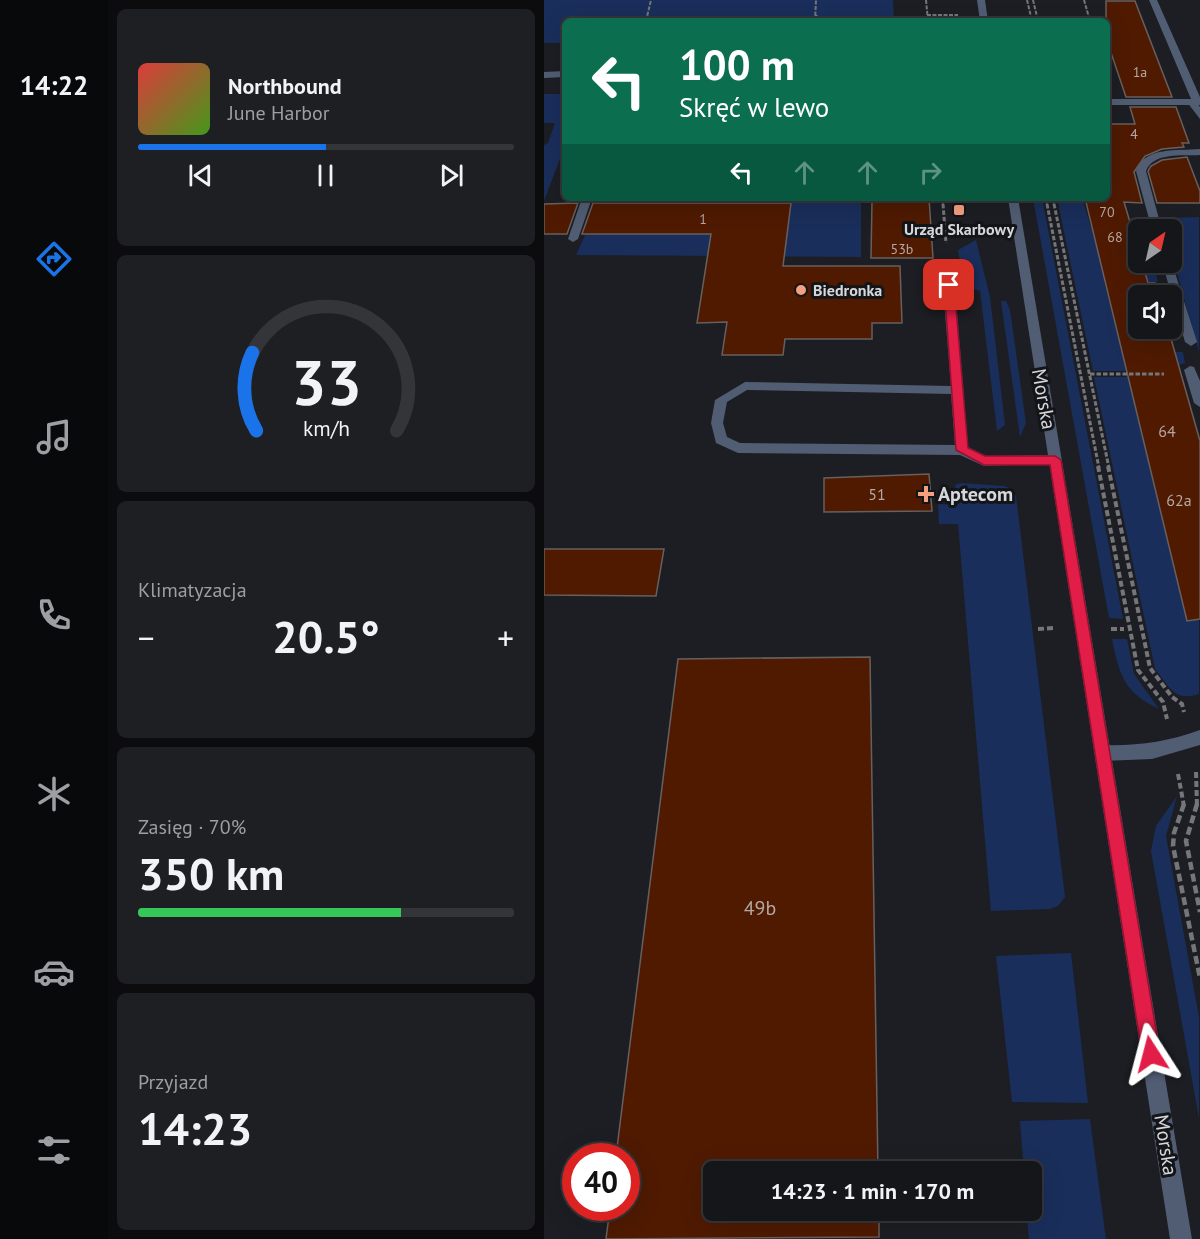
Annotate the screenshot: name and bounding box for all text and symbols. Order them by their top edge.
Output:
text: 100 m [679,37,795,92]
icon: left [580,42,658,120]
house number: 1a [1133,63,1147,81]
text: 14:22 [20,68,88,102]
text: Northbound [228,72,342,100]
text: Skręć w lewo [679,90,829,124]
text: June Harbor [228,100,330,126]
house number: 4 [1130,125,1138,143]
icon: left [725,156,758,189]
icon: ahead [788,156,821,189]
icon: ahead [851,156,884,189]
icon: right [914,156,947,189]
icon: previous [184,159,217,192]
icon: pause [309,159,342,192]
icon: next [435,159,468,192]
marker: Urząd Skarbowy [952,203,966,217]
house number: 70 [1099,203,1115,221]
house number: 1 [699,210,707,228]
place label: Urząd Skarbowy [904,219,1014,239]
north arrow [1128,219,1182,273]
map controls [1128,219,1182,339]
house number: 68 [1107,228,1123,246]
icon: directions [33,238,75,280]
house number: 53b [891,240,913,258]
pin [923,259,974,310]
icon: arrive [932,268,965,301]
place label: Biedronka [813,280,882,300]
marker: Biedronka [794,283,808,297]
button: sound [1128,285,1182,339]
text: 33 [291,341,361,422]
street label: Morska [1026,367,1062,431]
text: km/h [302,414,349,442]
icon: music [33,416,75,458]
house number: 64 [1158,421,1176,441]
place label: Aptecom [938,481,1013,507]
house number: 51 [868,484,886,504]
marker: Aptecom [919,487,933,501]
house number: 62a [1166,490,1192,510]
text: Klimatyzacja [138,577,247,603]
icon: phone [33,594,75,636]
text: 20.5° [272,607,380,665]
text: − [138,616,155,659]
text: + [497,616,514,659]
icon: climate [33,773,75,815]
text: Zasięg · 70% [138,814,246,840]
text: 350 km [138,844,284,902]
house number: 49b [744,895,776,921]
icon: car [33,951,75,993]
position arrow [1119,1022,1183,1086]
text: Przyjazd [138,1069,208,1095]
text: 14:23 [138,1099,252,1157]
street label: Morska [1148,1113,1184,1177]
icon: filters [33,1129,75,1171]
speed limit sign: 40 [562,1143,640,1221]
text: 14:23 · 1 min · 170 m [771,1177,974,1205]

